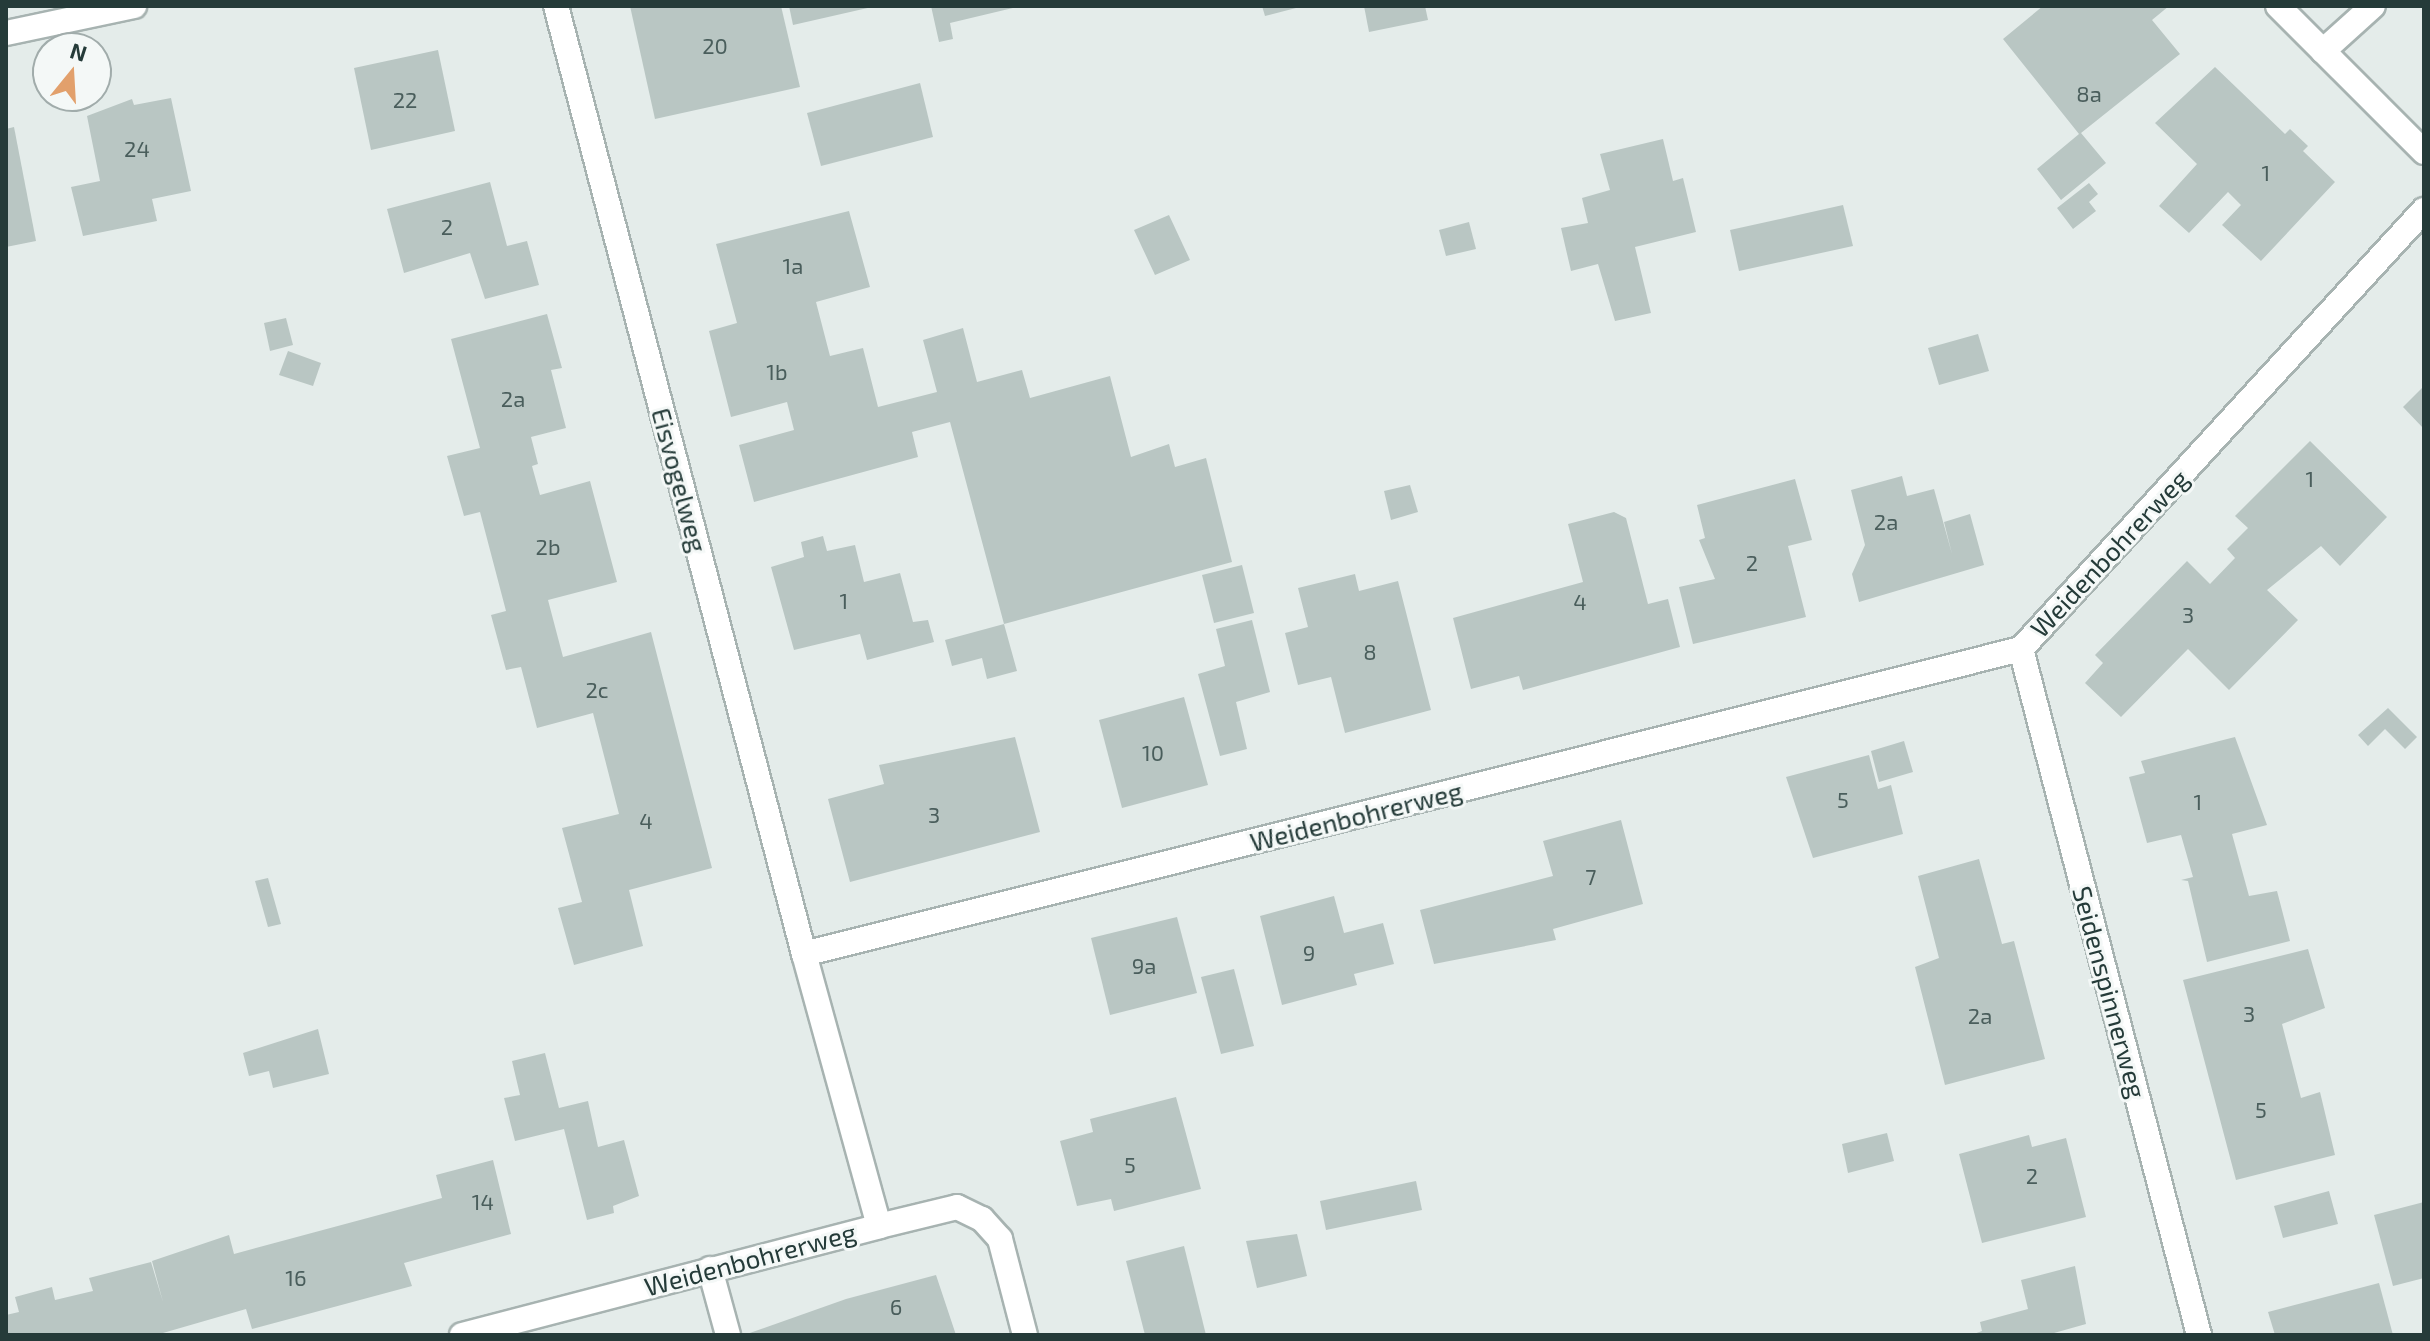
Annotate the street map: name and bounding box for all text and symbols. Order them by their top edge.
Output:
north arrow [32,32,112,112]
house number: 20 [702,33,728,59]
text: N [67,36,90,66]
house number: 8a [2076,81,2102,107]
house number: 22 [393,87,417,113]
house number: 24 [124,136,150,162]
house number: 1 [2262,160,2270,186]
house number: 2 [441,214,453,240]
house number: 1a [783,253,803,279]
house number: 1b [766,359,788,385]
house number: 2a [501,386,525,412]
street label: Eisvogelweg [646,404,714,556]
street label: Weidenbohrerweg [2023,463,2195,643]
house number: 1 [2306,466,2314,492]
house number: 2a [1874,509,1898,535]
house number: 2b [536,534,560,560]
house number: 2 [1746,550,1758,576]
house number: 1 [840,588,848,614]
house number: 4 [1573,589,1587,615]
house number: 3 [2182,602,2194,628]
house number: 8 [1363,639,1377,665]
house number: 2c [585,677,609,703]
house number: 10 [1142,740,1164,766]
street label: Weidenbohrerweg [1247,775,1465,857]
house number: 5 [1837,787,1849,813]
house number: 1 [2194,789,2202,815]
house number: 3 [928,802,940,828]
house number: 4 [639,808,653,834]
house number: 7 [1585,864,1597,890]
street label: Seidenspinnerweg [2067,883,2153,1101]
house number: 9 [1303,940,1315,966]
house number: 9a [1132,953,1156,979]
house number: 3 [2243,1001,2255,1027]
house number: 2a [1968,1003,1992,1029]
house number: 5 [2255,1097,2267,1123]
house number: 5 [1124,1152,1136,1178]
house number: 2 [2026,1163,2038,1189]
house number: 14 [472,1189,494,1215]
street label: Weidenbohrerweg [641,1216,859,1302]
house number: 16 [285,1265,307,1291]
house number: 6 [890,1294,902,1320]

